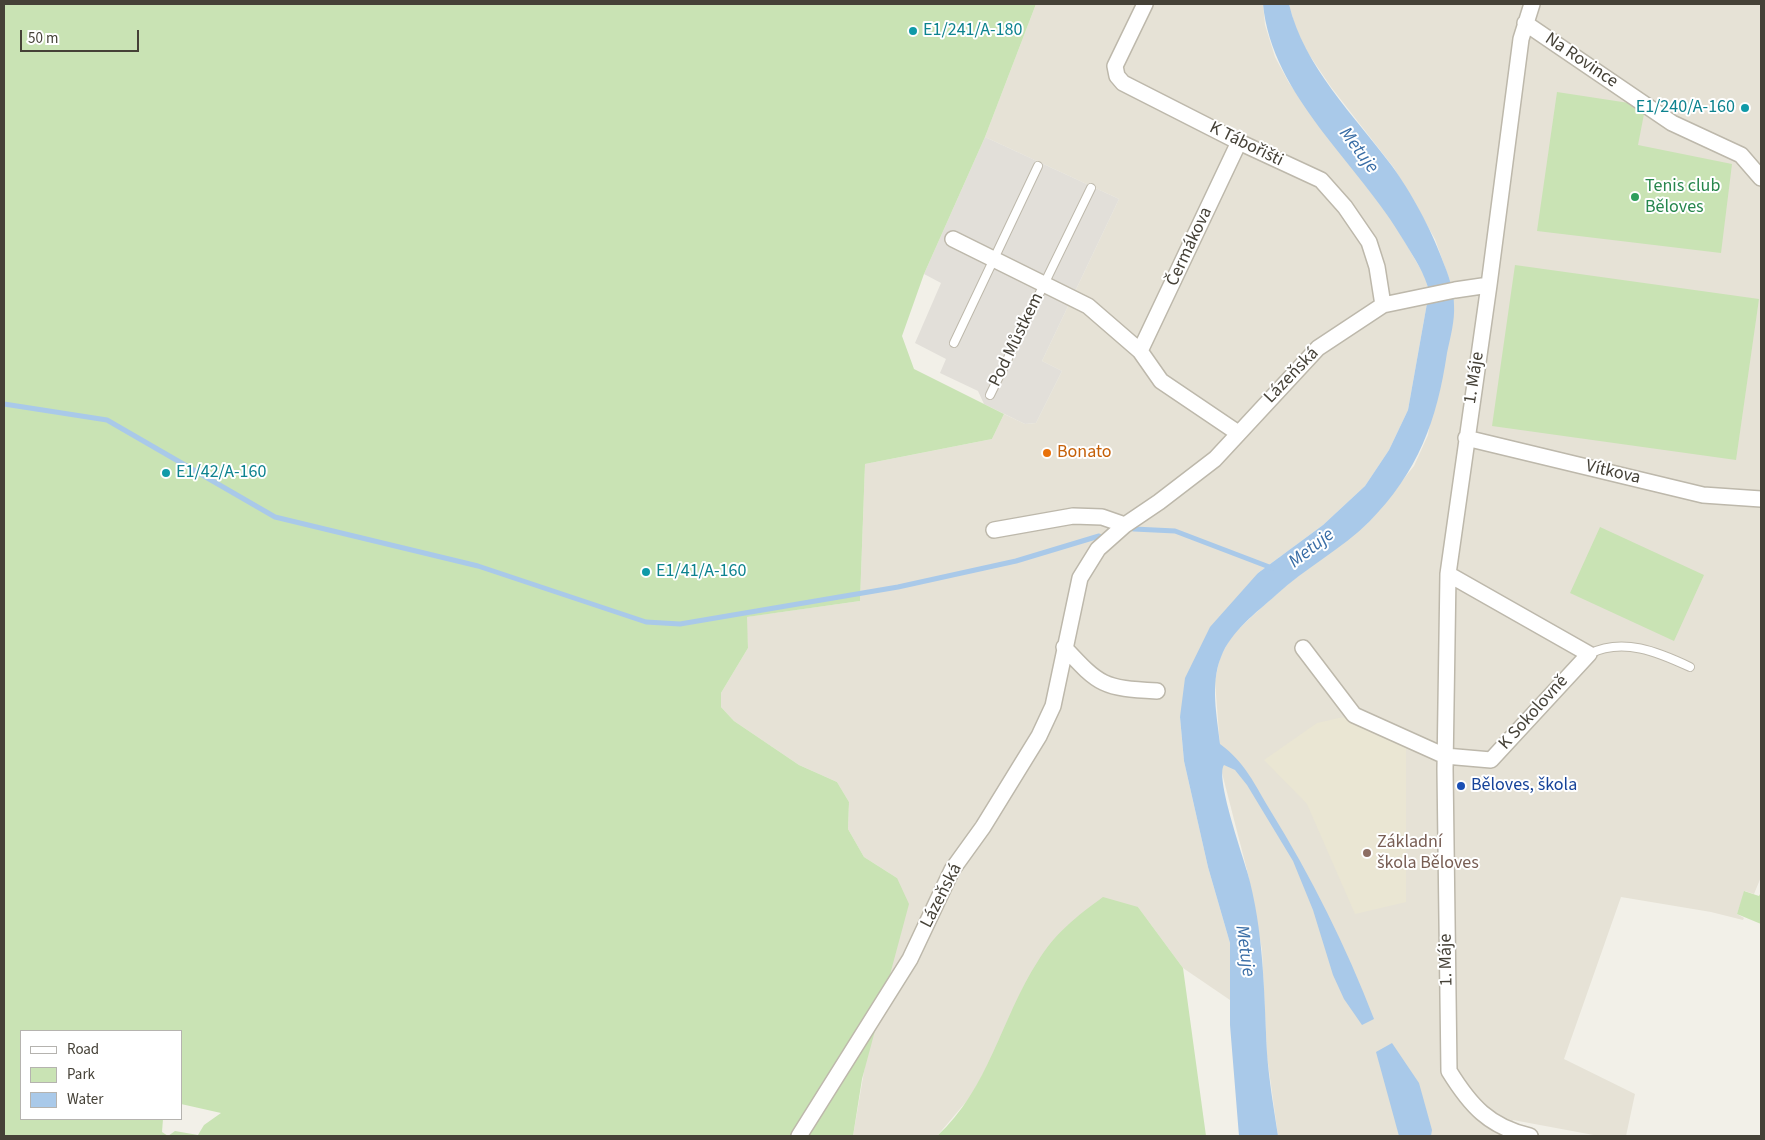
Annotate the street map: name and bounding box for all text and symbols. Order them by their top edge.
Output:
scale bar [22,20,141,52]
place label: E1/241/A-180 [923,20,1022,42]
marker: E1/241/A-180 [907,25,919,37]
text: 50 m [28,28,58,49]
street label: Na Rovince [1540,29,1622,93]
place label: E1/240/A-160 [1636,97,1735,119]
marker: E1/240/A-160 [1739,102,1751,114]
street label: K Tábořišti [1206,118,1286,172]
water label: Metuje [1333,123,1383,179]
place label: Tenis club Běloves [1645,176,1720,218]
marker: Tenis club Běloves [1629,191,1641,203]
street label: Čermákova [1162,204,1218,290]
street label: Pod Můstkem [985,290,1049,390]
street label: Lázeňská [1260,344,1324,408]
street label: 1. Máje [1460,350,1490,406]
place label: Bonato [1057,442,1112,464]
marker: Bonato [1041,447,1053,459]
street label: Vítkova [1584,456,1642,490]
place label: E1/42/A-160 [176,462,266,484]
marker: E1/42/A-160 [160,467,172,479]
water label: Metuje [1285,524,1339,574]
place label: E1/41/A-160 [656,561,746,583]
marker: E1/41/A-160 [640,566,652,578]
street label: K Sokolovně [1495,671,1573,755]
place label: Běloves, škola [1471,775,1577,797]
marker: Běloves, škola [1455,780,1467,792]
place label: Základní škola Běloves [1377,832,1479,874]
marker: Základní škola Běloves [1361,847,1373,859]
street label: Lázeňská [917,860,967,932]
water label: Metuje [1229,924,1259,978]
street label: 1. Máje [1436,934,1458,986]
legend [20,1030,182,1120]
text: Road [67,1039,99,1060]
text: Park [67,1064,95,1085]
text: Water [67,1089,103,1110]

